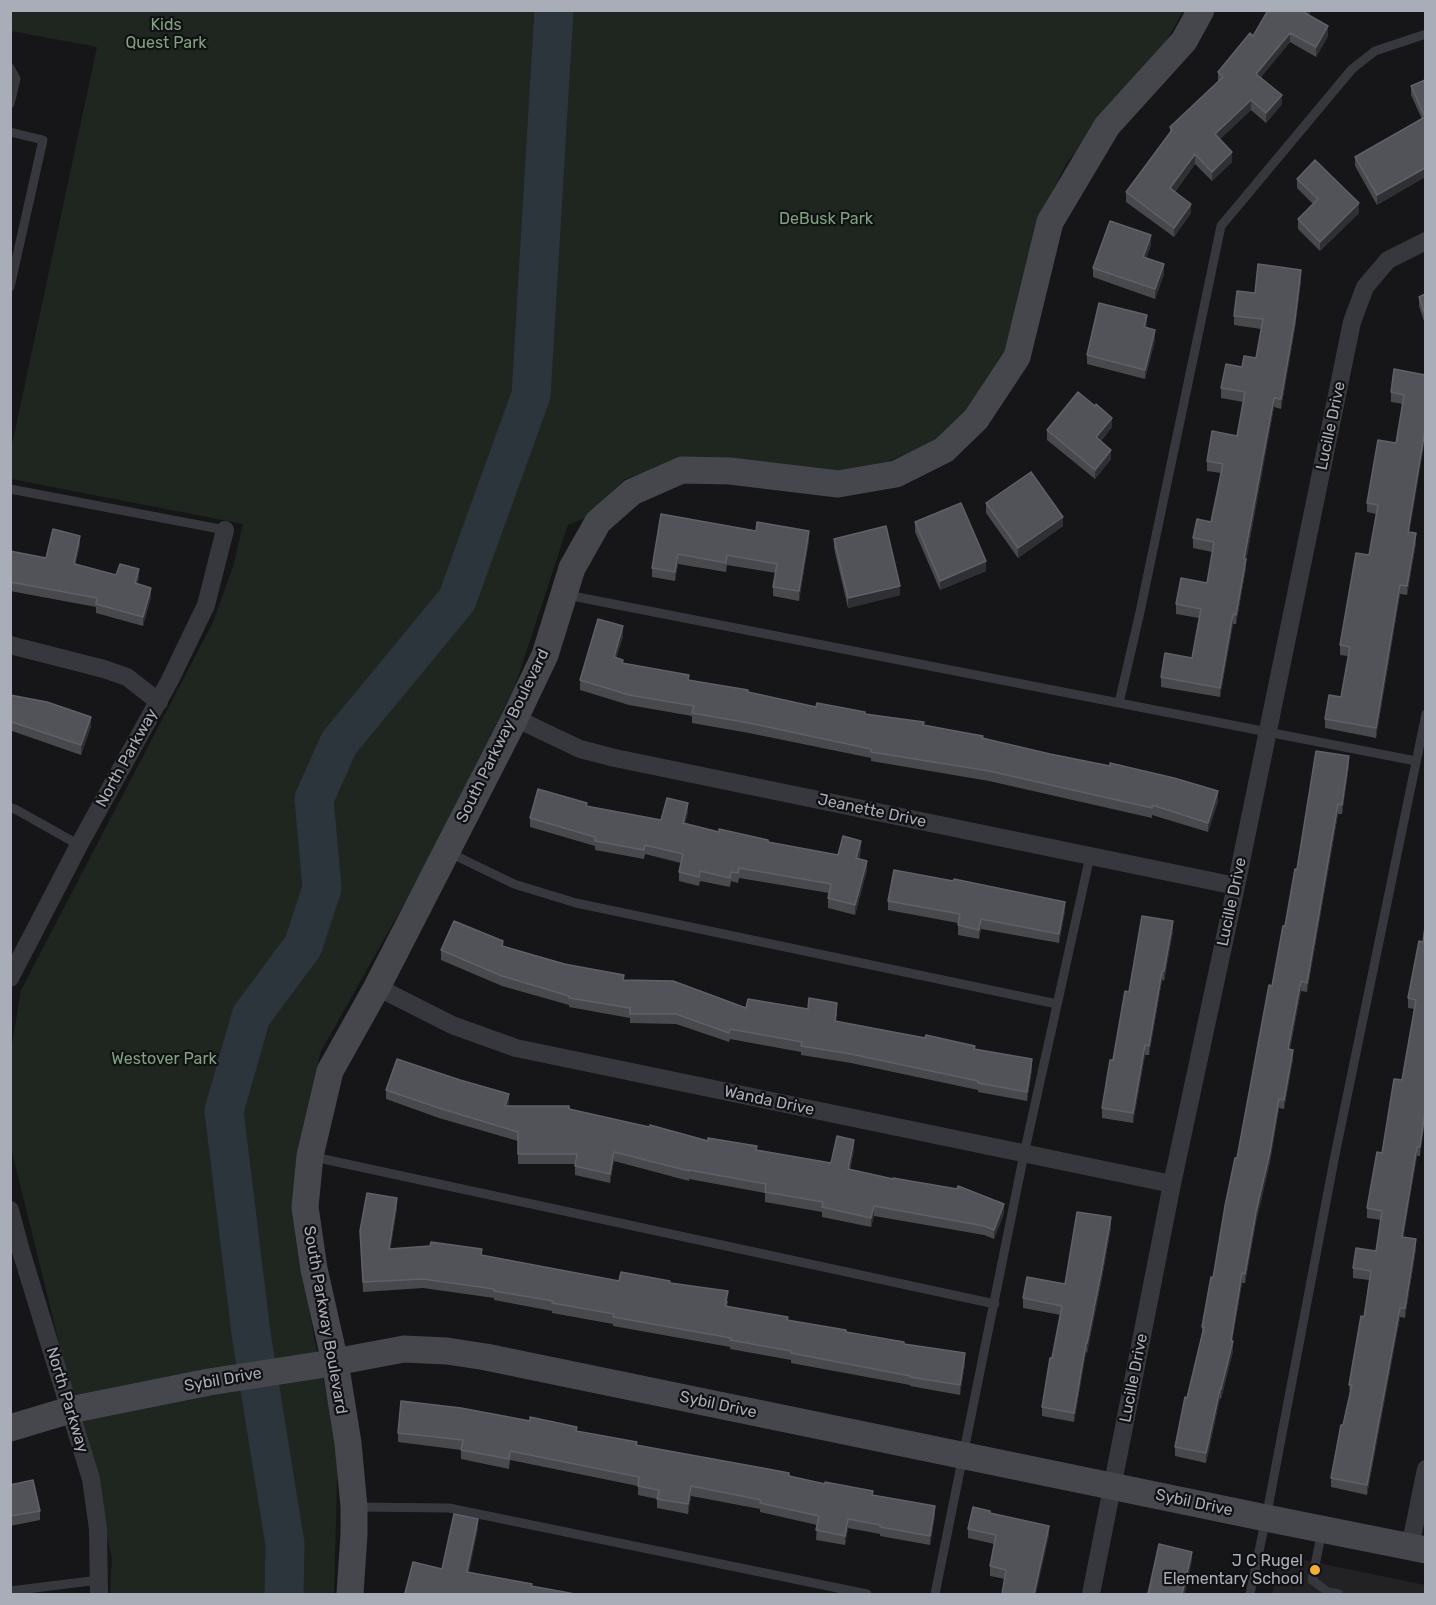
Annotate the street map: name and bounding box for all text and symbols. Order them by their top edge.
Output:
park label: Kids Quest Park [125,15,207,53]
park label: DeBusk Park [779,209,873,229]
street label: Lucille Drive [1312,380,1350,472]
street label: South Parkway Boulevard [453,646,553,826]
street label: North Parkway [92,705,162,811]
street label: Jeanette Drive [816,790,928,832]
street label: Lucille Drive [1213,856,1251,948]
park label: Westover Park [111,1049,217,1069]
street label: Wanda Drive [722,1082,816,1120]
street label: South Parkway Boulevard [299,1224,351,1416]
street label: Lucille Drive [1116,1332,1152,1424]
street label: North Parkway [42,1345,92,1455]
street label: Sybil Drive [183,1364,263,1396]
street label: Sybil Drive [678,1387,758,1423]
street label: Sybil Drive [1154,1485,1234,1521]
place label: J C Rugel Elementary School [1163,1551,1303,1589]
marker: J C Rugel Elementary School [1308,1563,1322,1577]

